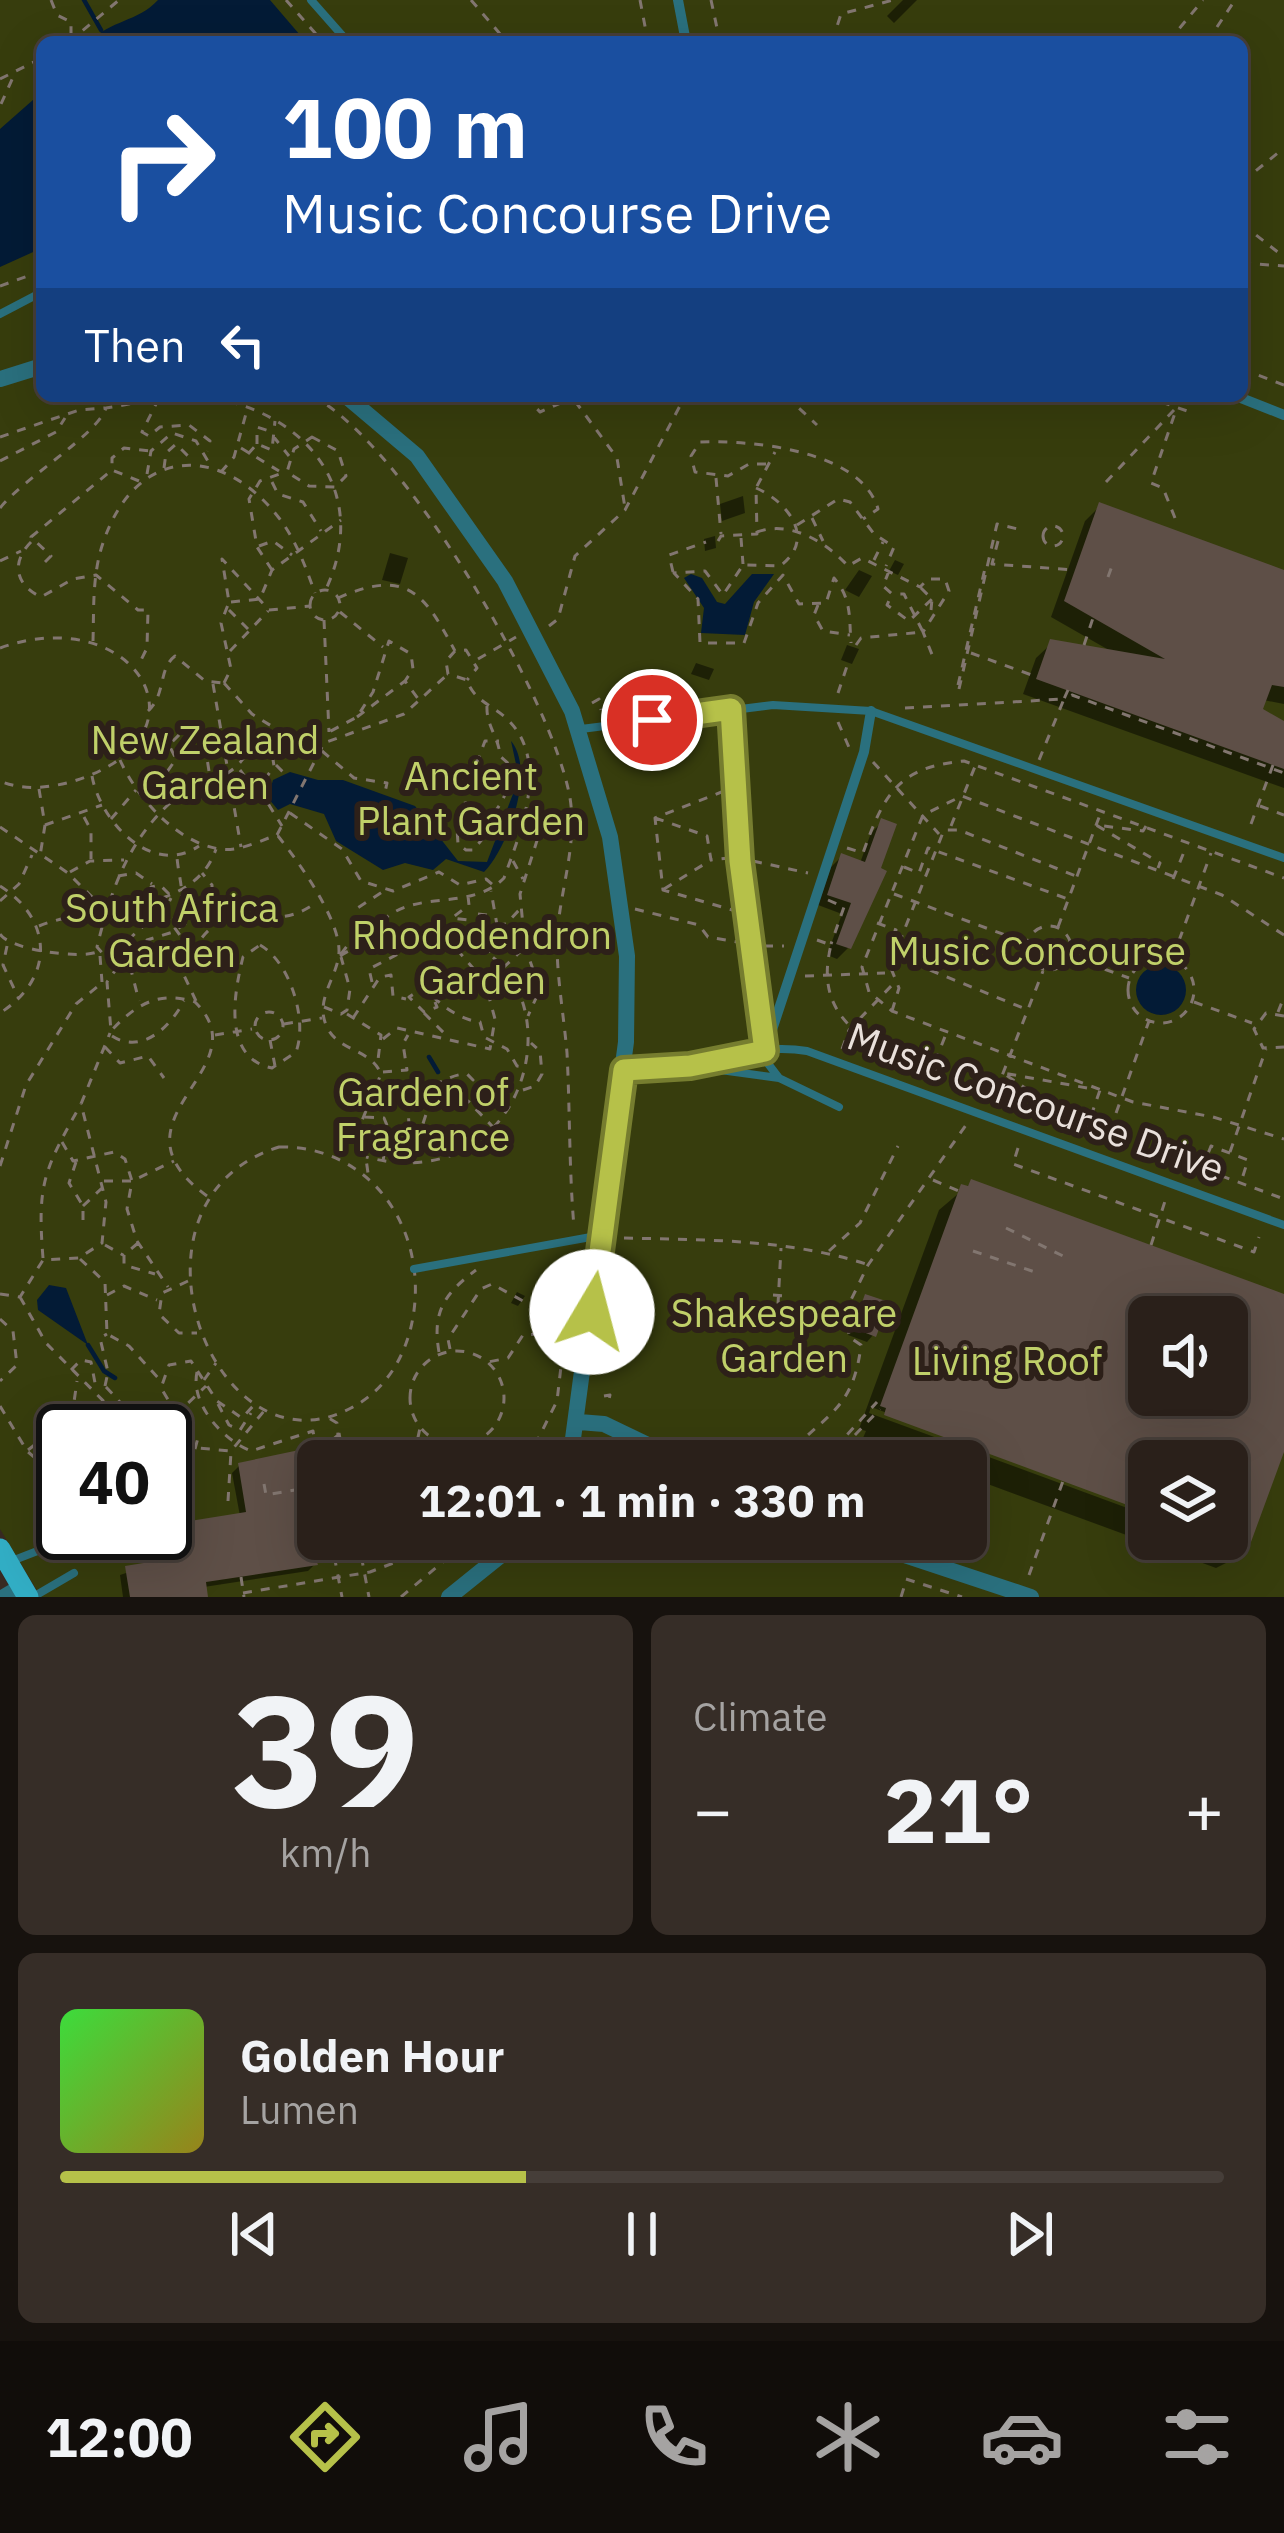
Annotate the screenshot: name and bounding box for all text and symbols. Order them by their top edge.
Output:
text: 100 m [282,72,528,181]
icon: right [84,84,240,240]
text: Music Concourse Drive [282,178,832,248]
icon: left [210,312,276,378]
text: Then [84,316,186,374]
pin [601,669,703,771]
icon: arrive [619,687,685,753]
park label: New Zealand Garden [91,714,319,810]
park label: Ancient Plant Garden [357,750,585,846]
park label: South Africa Garden [65,882,279,978]
park label: Rhododendron Garden [352,909,612,1005]
park label: Music Concourse [888,925,1186,976]
street label: Music Concourse Drive [841,1010,1232,1193]
park label: Garden of Fragrance [336,1066,510,1162]
position arrow [529,1249,655,1375]
park label: Shakespeare Garden [671,1287,897,1383]
map controls [1128,1296,1248,1560]
button: sound [1128,1296,1248,1416]
park label: Living Roof [912,1335,1102,1386]
speed limit sign: 40 [36,1404,192,1560]
button: layers [1128,1440,1248,1560]
text: 12:01 · 1 min · 330 m [419,1471,865,1529]
text: 39 [232,1647,419,1850]
text: Climate [693,1691,827,1742]
text: 21° [883,1751,1034,1868]
text: − [693,1766,733,1852]
text: + [1184,1766,1224,1852]
text: km/h [280,1827,371,1878]
text: Golden Hour [240,2026,504,2084]
text: Lumen [240,2084,359,2135]
icon: previous [221,2201,287,2267]
icon: pause [609,2201,675,2267]
icon: next [997,2201,1063,2267]
icon: directions [283,2395,367,2479]
icon: music [457,2395,541,2479]
icon: phone [632,2395,716,2479]
icon: climate [806,2395,890,2479]
icon: car [980,2395,1064,2479]
icon: filters [1155,2395,1239,2479]
text: 12:00 [45,2402,193,2472]

